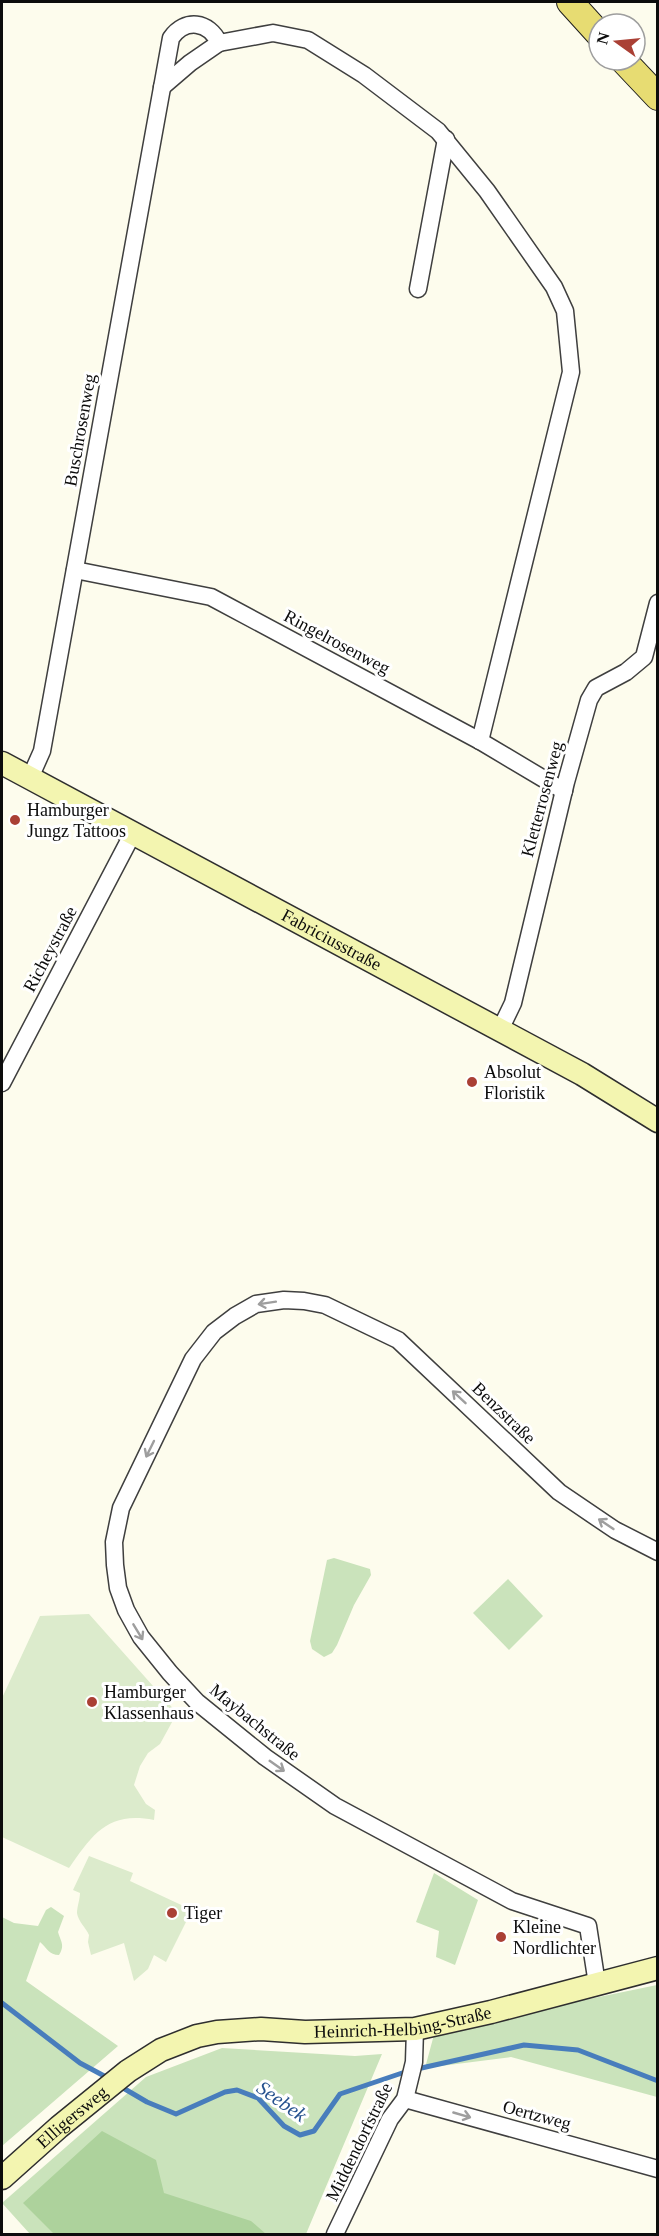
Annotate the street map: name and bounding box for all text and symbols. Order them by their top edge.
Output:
north arrow [587,12,647,72]
text: N [593,30,613,46]
street label: Buschrosenweg [60,372,100,488]
street label: Ringelrosenweg [281,606,393,678]
street label: Kletterrosenweg [517,739,567,859]
place label: Hamburger Jungz Tattoos [27,800,126,841]
marker: Hamburger Jungz Tattoos [8,813,22,827]
street label: Richeystraße [19,903,81,995]
street label: Fabriciusstraße [278,905,385,975]
place label: Absolut Floristik [484,1062,545,1103]
marker: Absolut Floristik [465,1075,479,1089]
one-way arrow [257,1297,277,1308]
street label: Benzstraße [468,1378,540,1448]
one-way arrow [451,1390,466,1404]
one-way arrow [144,1439,156,1457]
one-way arrow [598,1518,615,1530]
one-way arrow [133,1623,145,1640]
street label: Maybachstraße [206,1680,304,1764]
place label: Hamburger Klassenhaus [104,1682,194,1723]
marker: Hamburger Klassenhaus [85,1695,99,1709]
one-way arrow [269,1760,285,1772]
place label: Tiger [184,1903,222,1923]
marker: Tiger [165,1906,179,1920]
place label: Kleine Nordlichter [513,1917,596,1958]
marker: Kleine Nordlichter [494,1930,508,1944]
street label: Heinrich-Helbing-Straße [313,2002,493,2042]
water label: Seebek [253,2076,312,2127]
street label: Middendorfstraße [322,2080,396,2204]
street label: Elligersweg [33,2082,112,2152]
street label: Oertzweg [501,2096,573,2134]
one-way arrow [452,2110,471,2121]

